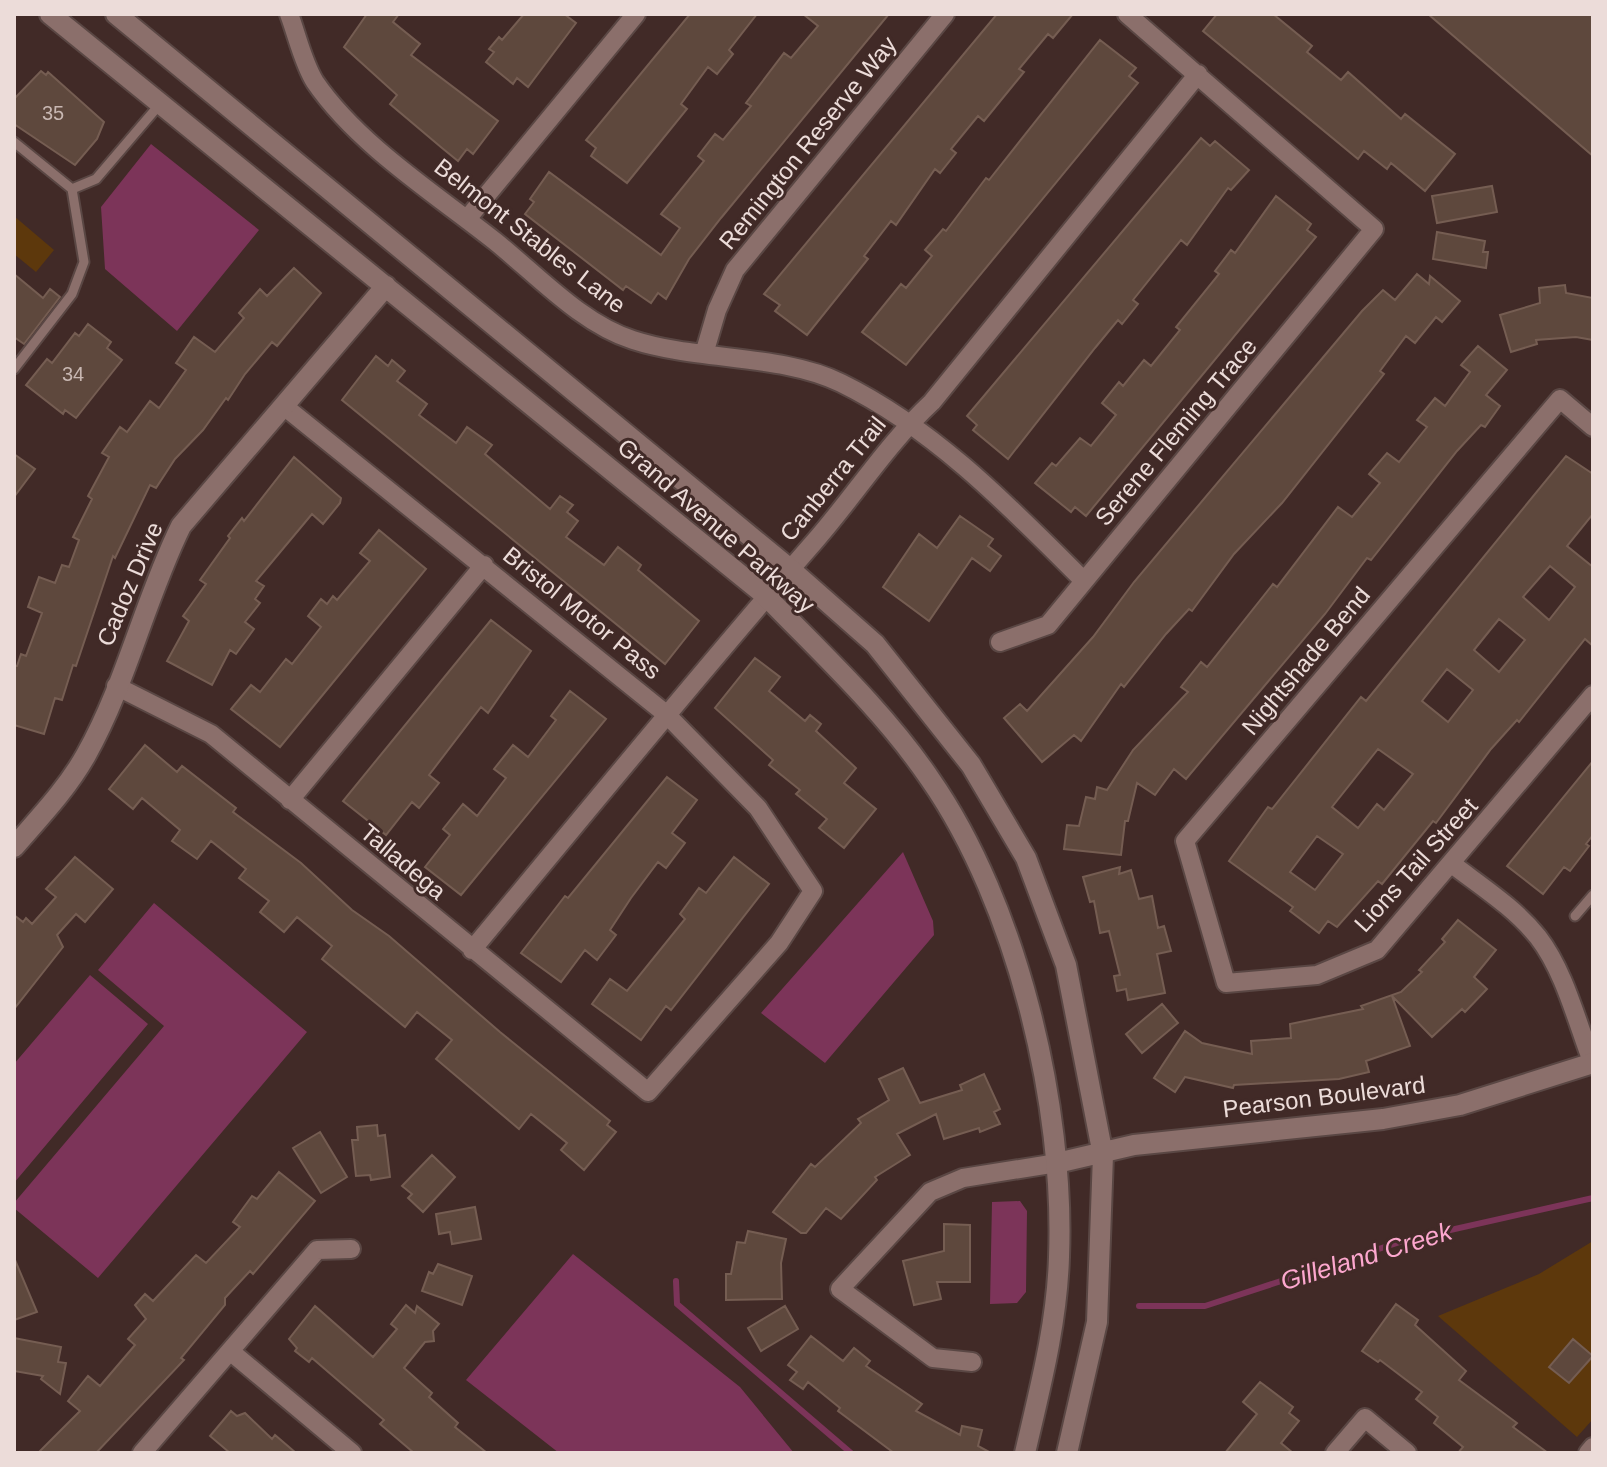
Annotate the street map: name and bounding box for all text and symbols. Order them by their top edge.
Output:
street label: Remington Reserve Way [713,31,902,254]
house number: 35 [42,102,64,124]
street label: Belmont Stables Lane [429,153,631,319]
street label: Serene Fleming Trace [1089,333,1262,531]
house number: 34 [62,363,84,385]
street label: Canberra Trail [774,411,891,546]
street label: Grand Avenue Parkway [612,433,820,618]
street label: Cadoz Drive [91,518,168,650]
street label: Bristol Motor Pass [498,541,666,684]
street label: Nightshade Bend [1236,581,1375,740]
street label: Lions Tail Street [1349,792,1483,937]
street label: Talladega [355,818,452,905]
street label: Pearson Boulevard [1221,1071,1427,1122]
water label: Gilleland Creek [1277,1215,1457,1296]

